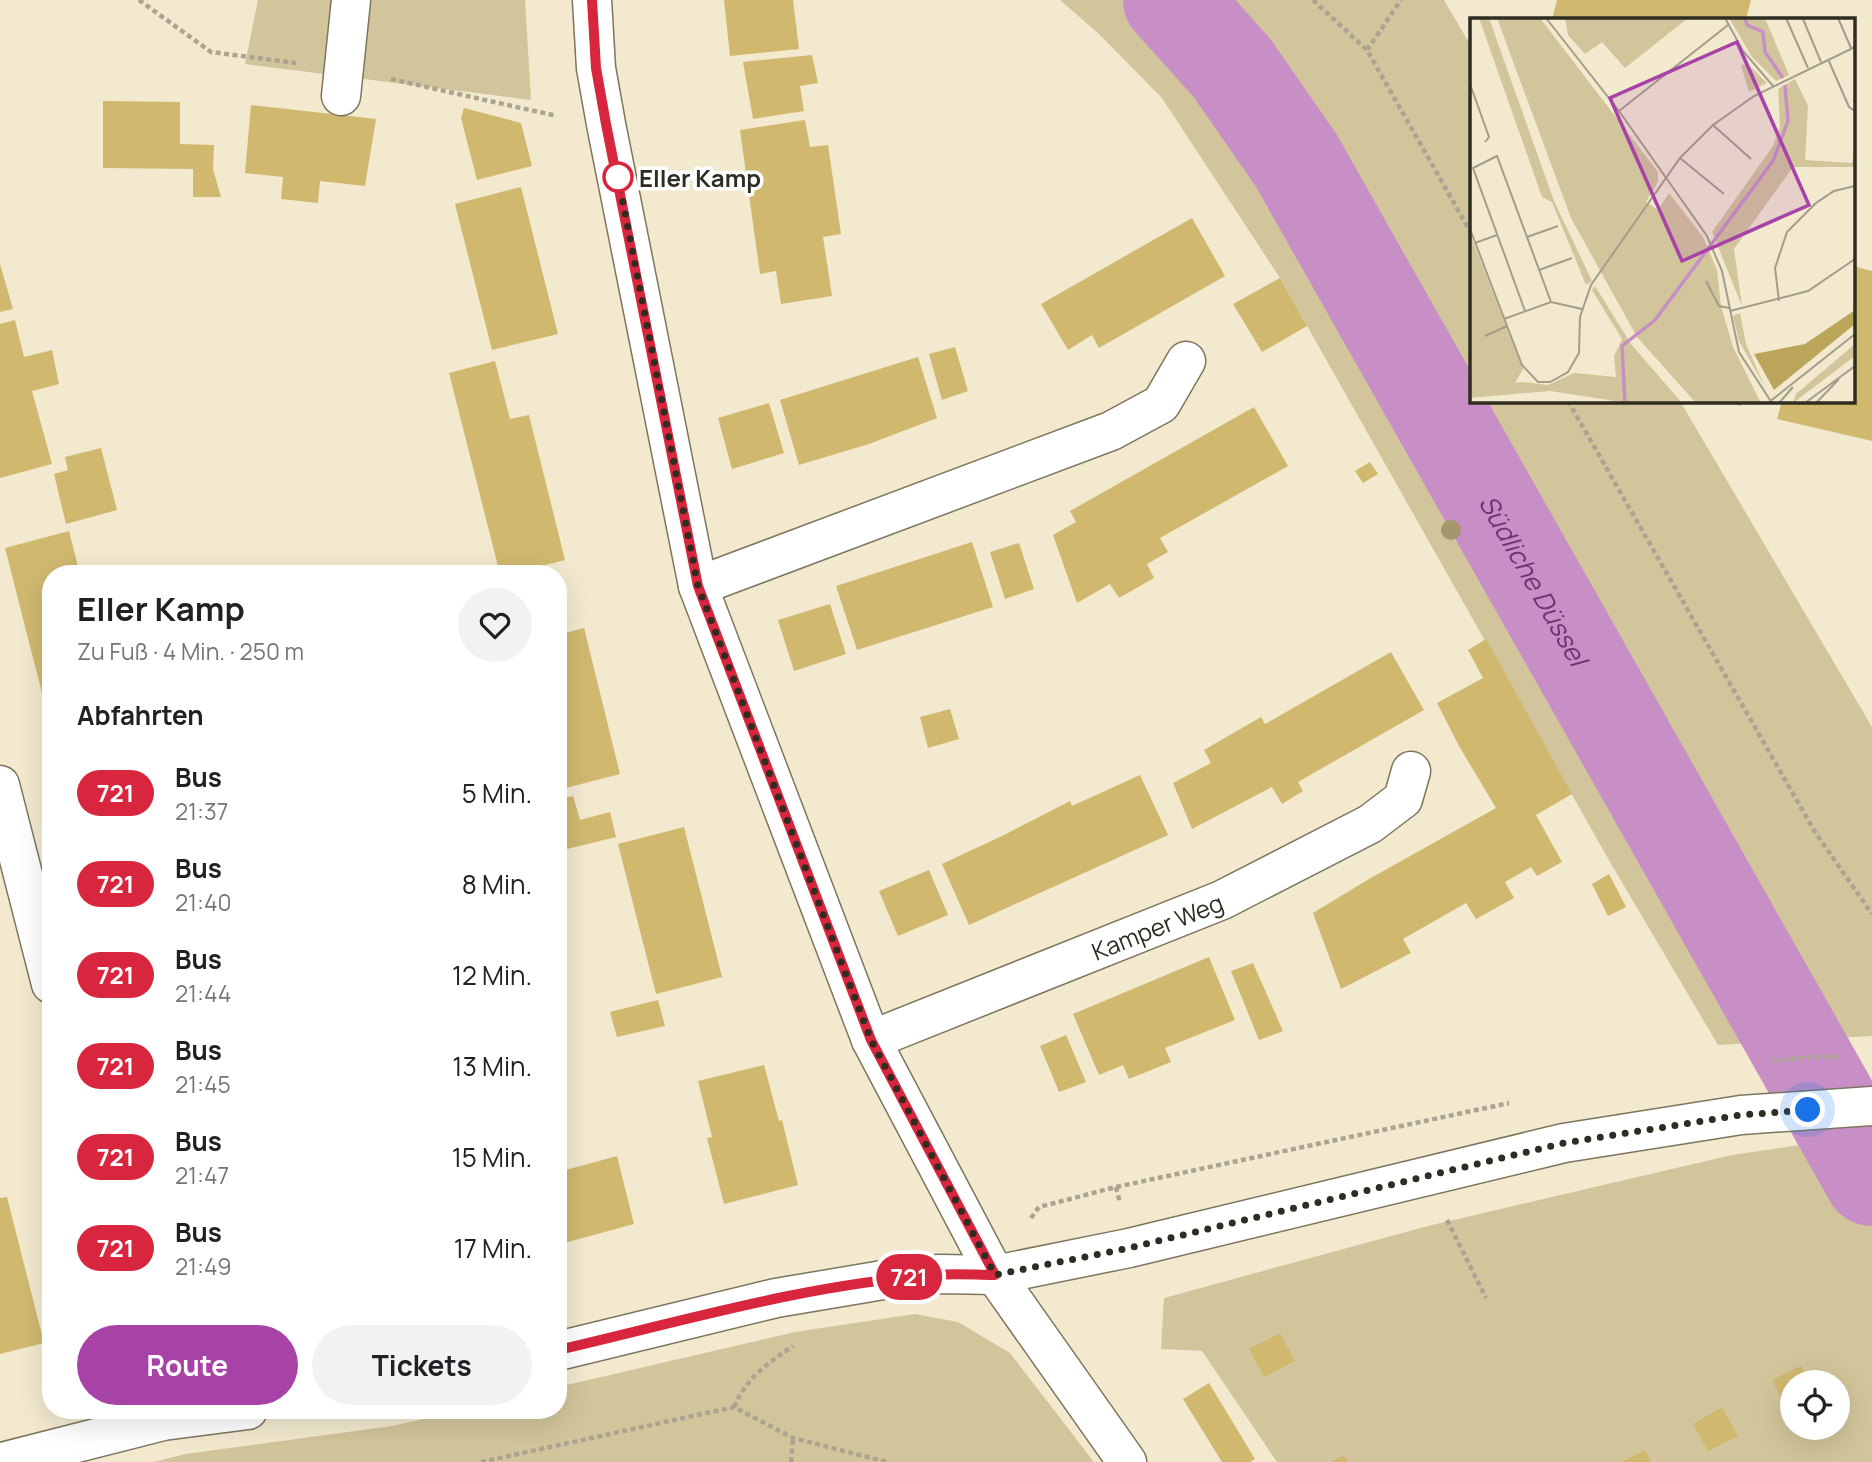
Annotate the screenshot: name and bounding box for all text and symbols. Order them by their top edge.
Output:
inset map [1470,18,1854,402]
place label: Eller Kamp [639,161,761,194]
marker: Eller Kamp [603,162,633,192]
water label: Südliche Düssel [1471,488,1598,674]
text: Eller Kamp [77,586,245,631]
button: heart [458,588,532,662]
text: Zu Fuß · 4 Min. · 250 m [77,635,304,667]
text: Abfahrten [77,697,204,733]
text: Bus [175,759,222,795]
text: 5 Min. [462,775,532,811]
text: 721 [97,776,134,809]
text: 21:37 [175,795,228,827]
text: Bus [175,850,222,886]
text: 8 Min. [462,866,532,902]
text: 721 [97,867,134,900]
street label: Kamper Weg [1086,885,1228,967]
text: 21:40 [175,886,232,918]
text: Bus [175,941,222,977]
text: 12 Min. [452,957,532,993]
text: 721 [97,958,134,991]
text: 21:44 [175,977,231,1009]
text: Bus [175,1032,222,1068]
text: 13 Min. [452,1048,532,1084]
text: 721 [97,1049,134,1082]
text: 21:45 [175,1068,231,1100]
your location [1790,1092,1825,1127]
text: Bus [175,1123,222,1159]
text: 15 Min. [452,1139,532,1175]
text: 721 [97,1140,134,1173]
text: 21:47 [175,1159,229,1191]
text: Bus [175,1214,222,1250]
text: 17 Min. [454,1230,532,1266]
text: 721 [97,1231,134,1264]
text: 21:49 [175,1250,232,1282]
line badge: 721 [869,1254,949,1300]
text: 721 [890,1260,928,1293]
button: Route [77,1325,298,1405]
button: Tickets [312,1325,532,1405]
map controls [1780,1370,1850,1440]
button: locate [1780,1370,1850,1440]

